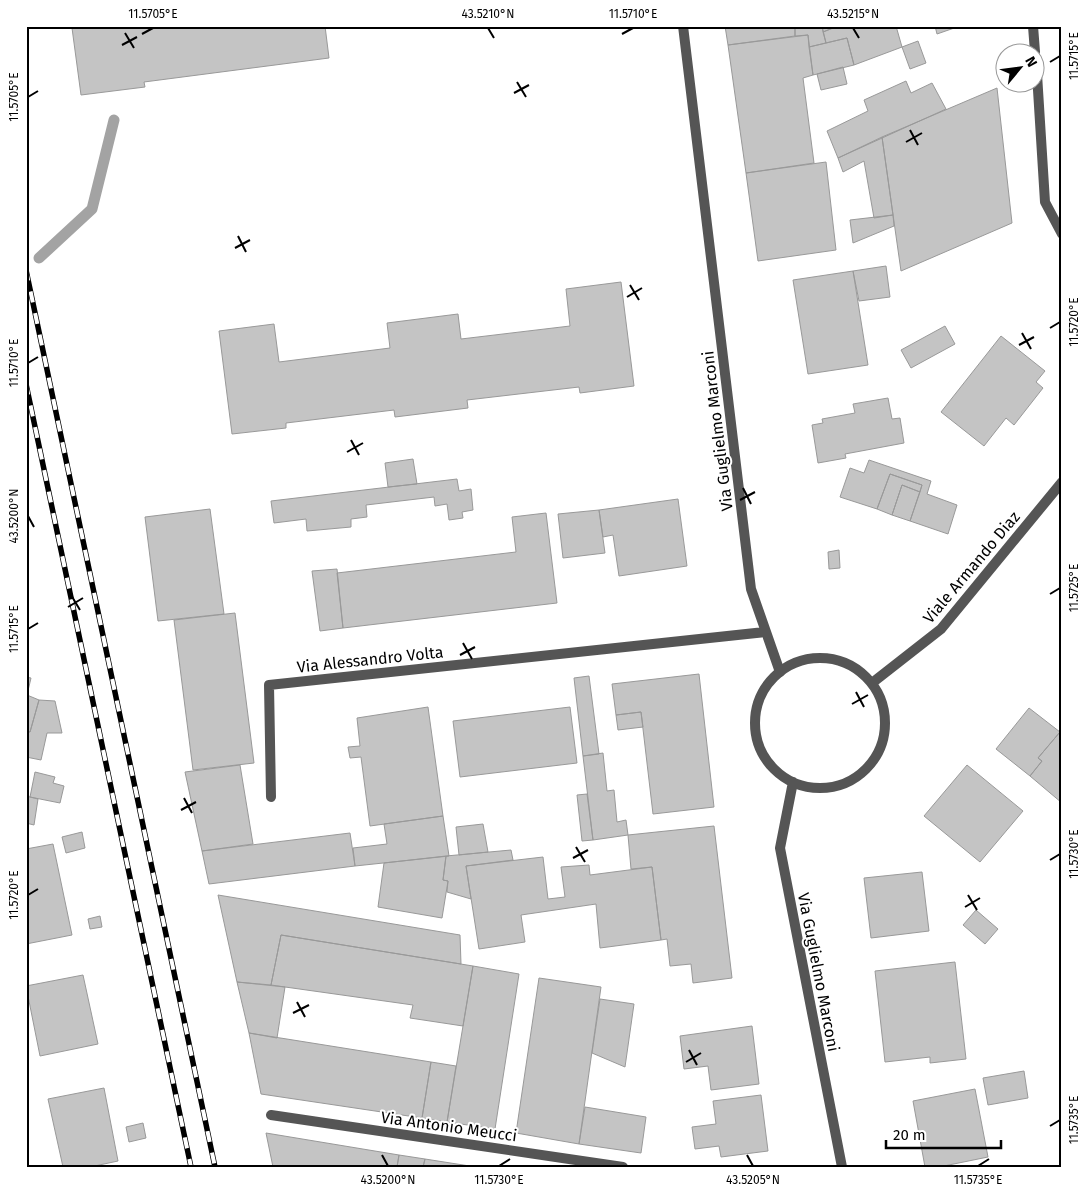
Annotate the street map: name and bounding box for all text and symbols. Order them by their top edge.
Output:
text: 11.5705°E [128,7,178,21]
text: 43.5210°N [461,7,515,21]
text: 11.5710°E [609,7,657,21]
text: 43.5215°N [827,7,879,21]
text: 11.5715°E [1067,32,1081,80]
north arrow [996,42,1046,92]
text: N [1021,54,1041,70]
text: 11.5705°E [7,72,21,122]
text: 11.5720°E [1067,297,1081,347]
text: 11.5710°E [7,339,21,387]
street label: Via Guglielmo Marconi [698,350,737,512]
text: 43.5200°N [7,489,21,543]
street label: Viale Armando Diaz [919,507,1024,627]
text: 11.5725°E [1067,564,1081,612]
text: 11.5715°E [7,605,21,653]
street label: Via Alessandro Volta [296,642,444,677]
text: 11.5730°E [1067,829,1081,879]
text: 11.5720°E [7,870,21,920]
street label: Via Guglielmo Marconi [794,891,843,1053]
text: 11.5735°E [1067,1096,1081,1144]
street label: Via Antonio Meucci [380,1108,518,1145]
scale bar [886,1118,1000,1150]
text: 20 m [893,1126,926,1144]
text: 43.5200°N [361,1173,415,1187]
text: 11.5730°E [474,1173,524,1187]
text: 43.5205°N [726,1173,780,1187]
text: 11.5735°E [954,1173,1002,1187]

